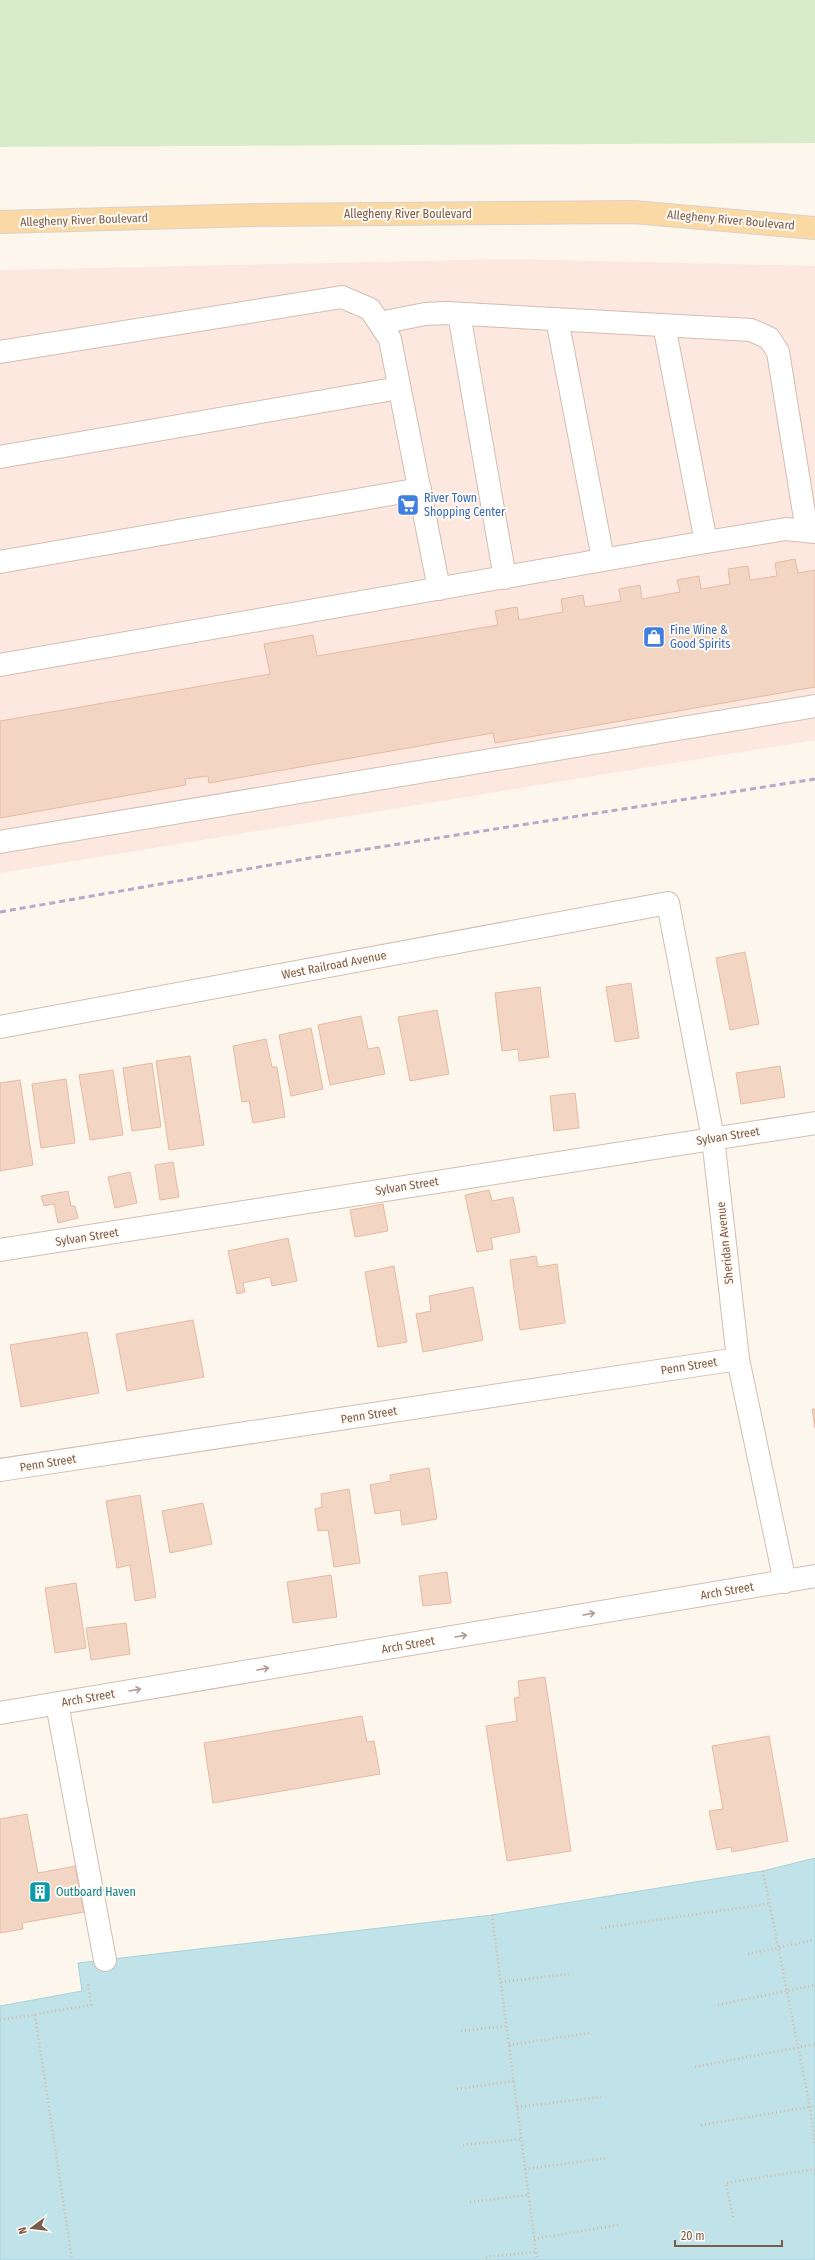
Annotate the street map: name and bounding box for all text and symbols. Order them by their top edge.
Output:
street label: Allegheny River Boulevard [344,207,472,221]
street label: Allegheny River Boulevard [667,207,795,233]
street label: Allegheny River Boulevard [20,211,148,229]
place label: River Town Shopping Center [424,491,506,519]
supermarket icon: River Town Shopping Center [395,492,421,518]
place label: Fine Wine & Good Spirits [670,623,730,651]
shop icon: Fine Wine & Good Spirits [641,624,667,650]
street label: West Railroad Avenue [280,948,388,982]
street label: Sylvan Street [695,1124,761,1148]
street label: Sylvan Street [374,1174,440,1198]
street label: Sheridan Avenue [714,1201,736,1285]
street label: Sylvan Street [54,1225,120,1249]
street label: Penn Street [660,1355,718,1377]
street label: Penn Street [340,1404,398,1426]
street label: Penn Street [19,1452,77,1474]
street label: Arch Street [699,1579,755,1603]
one-way arrow [582,1610,595,1618]
one-way arrow [454,1632,467,1640]
street label: Arch Street [380,1633,436,1657]
one-way arrow [256,1665,269,1673]
street label: Arch Street [60,1686,116,1710]
one-way arrow [128,1686,141,1694]
building icon: Outboard Haven [27,1879,53,1905]
place label: Outboard Haven [56,1885,136,1899]
north arrow [12,2208,52,2248]
scale bar [675,2222,782,2248]
text: N [16,2226,30,2235]
text: 20 m [681,2229,705,2243]

